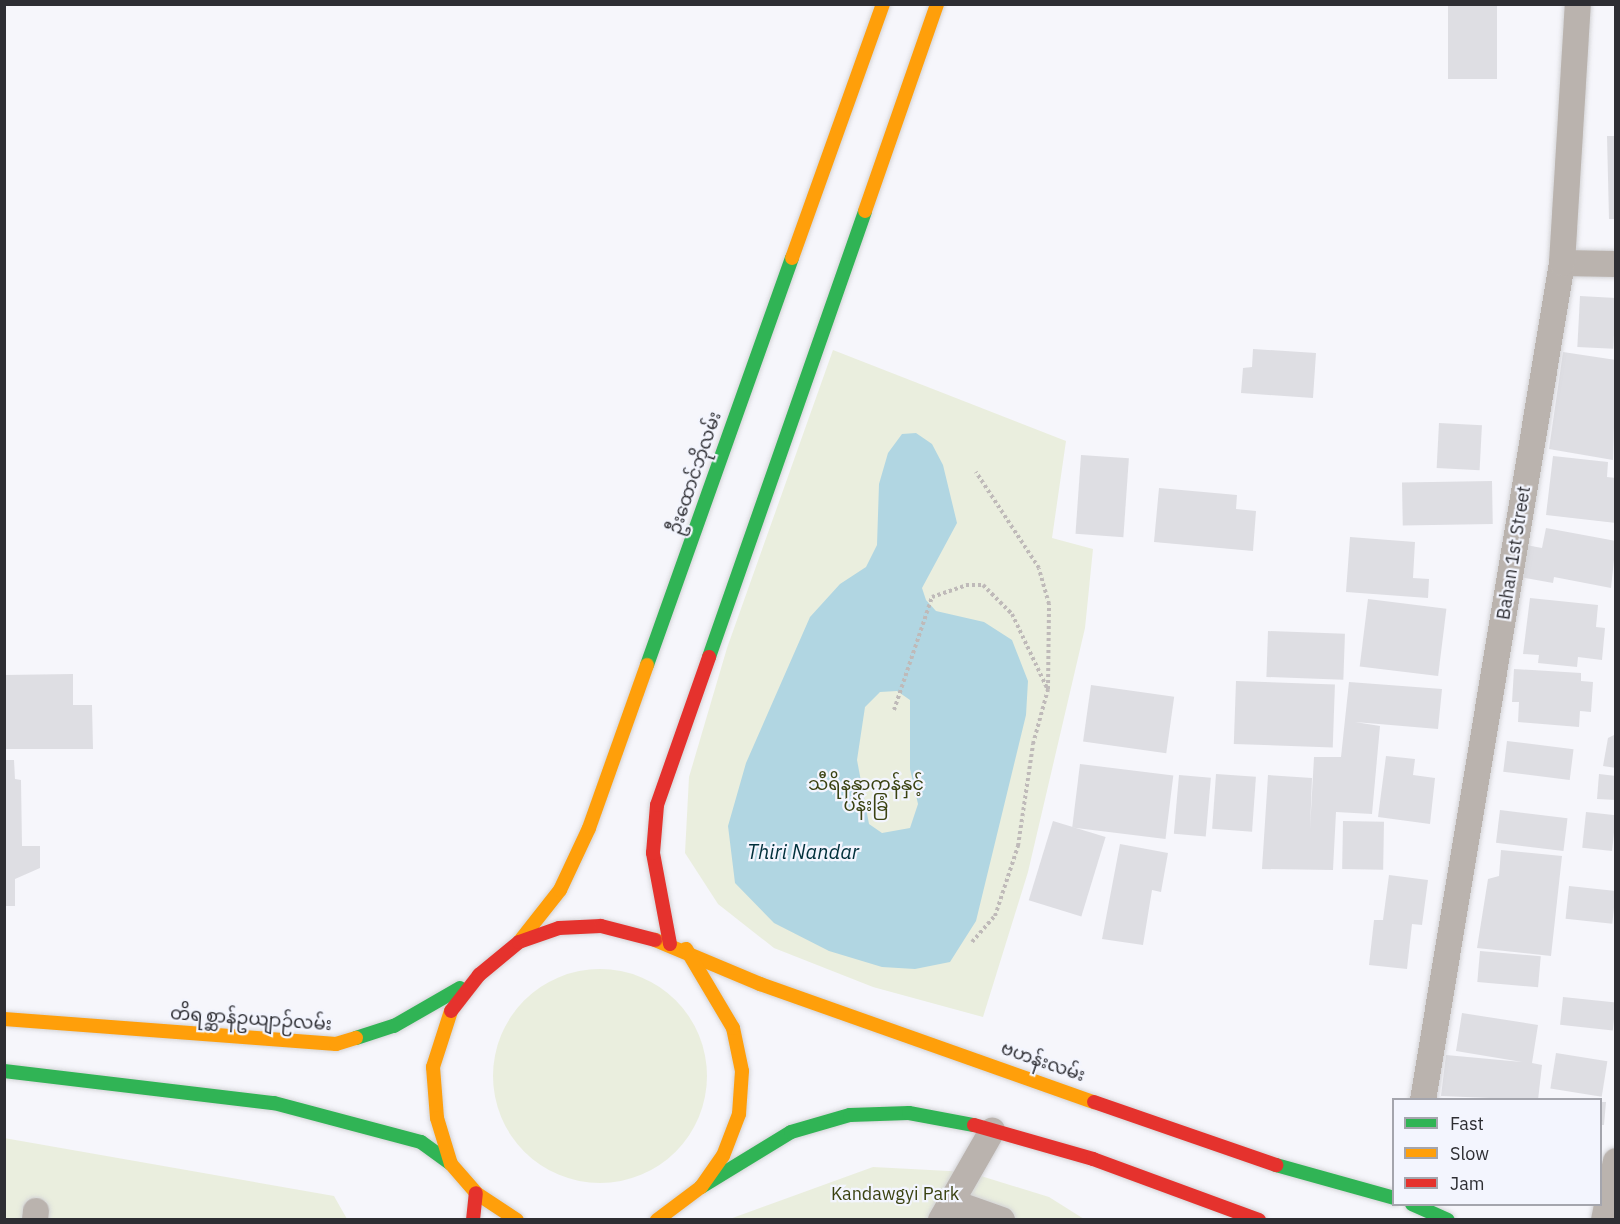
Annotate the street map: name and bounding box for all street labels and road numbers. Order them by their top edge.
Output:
street label: ဦးထောင်ဘိုလမ်း [664,409,726,537]
street label: Bahan 1st Street [1493,485,1535,621]
street label: တိရစ္ဆာန်ဥယျာဉ်လမ်း [169,1003,333,1035]
street label: ဗဟန်းလမ်း [998,1038,1088,1086]

